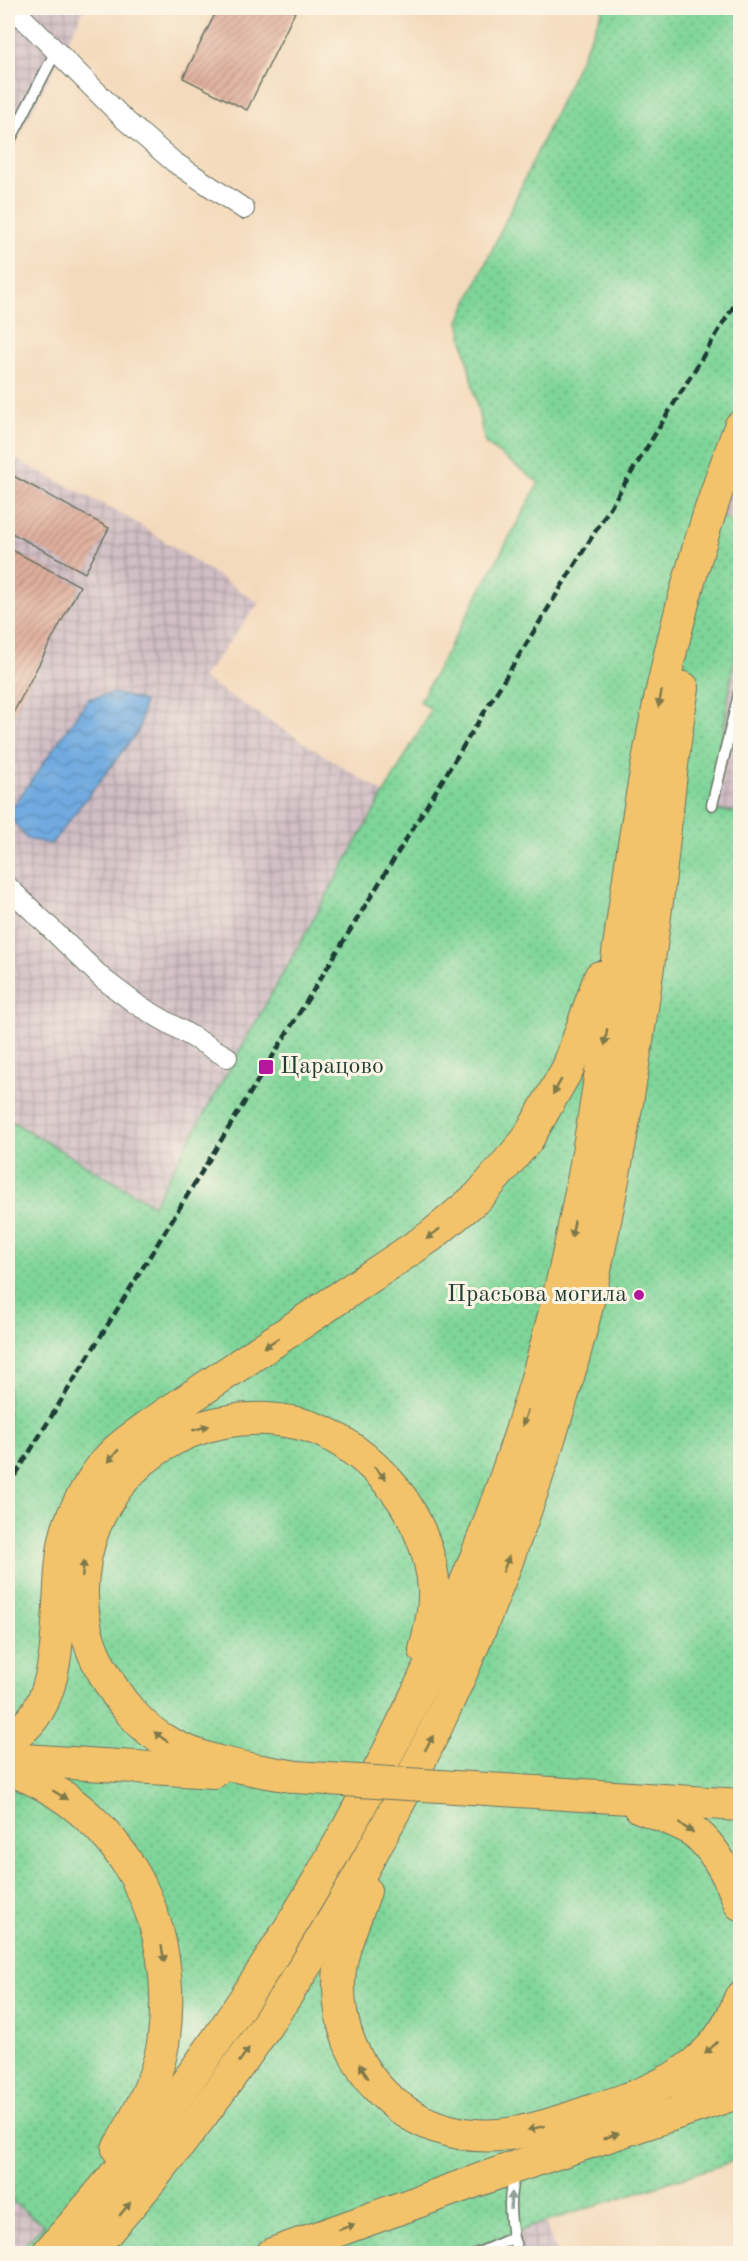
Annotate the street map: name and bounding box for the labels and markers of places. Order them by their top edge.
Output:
place label: Царацово [280,1055,384,1079]
marker: Царацово [257,1058,275,1076]
place label: Прасьова могила [447,1283,627,1307]
marker: Прасьова могила [632,1288,646,1302]

